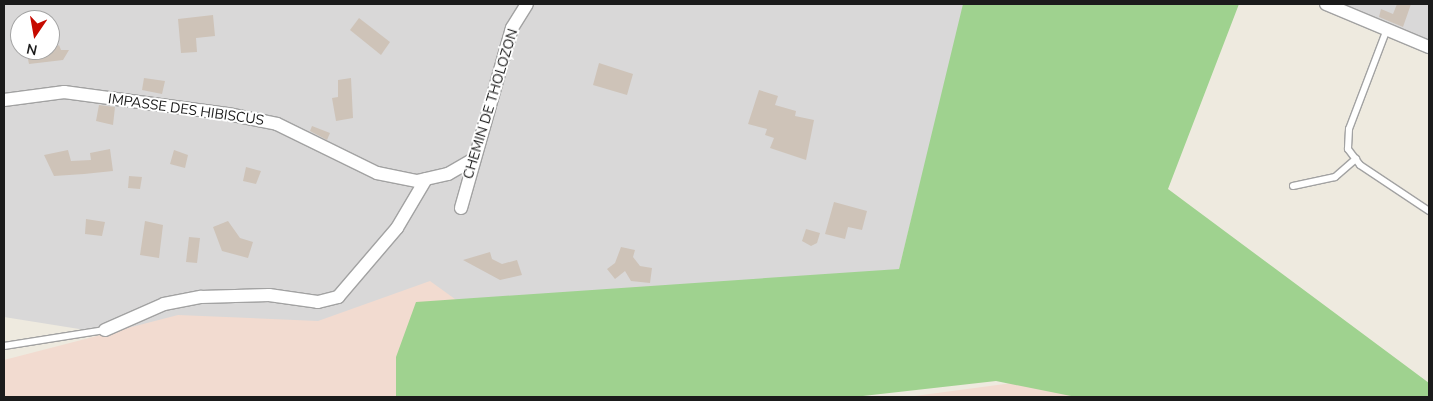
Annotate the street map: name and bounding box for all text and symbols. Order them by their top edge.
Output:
north arrow [10,10,60,60]
street label: CHEMIN DE THOLOZON [460,27,522,181]
text: N [25,39,39,60]
street label: IMPASSE DES HIBISCUS [107,91,265,129]

